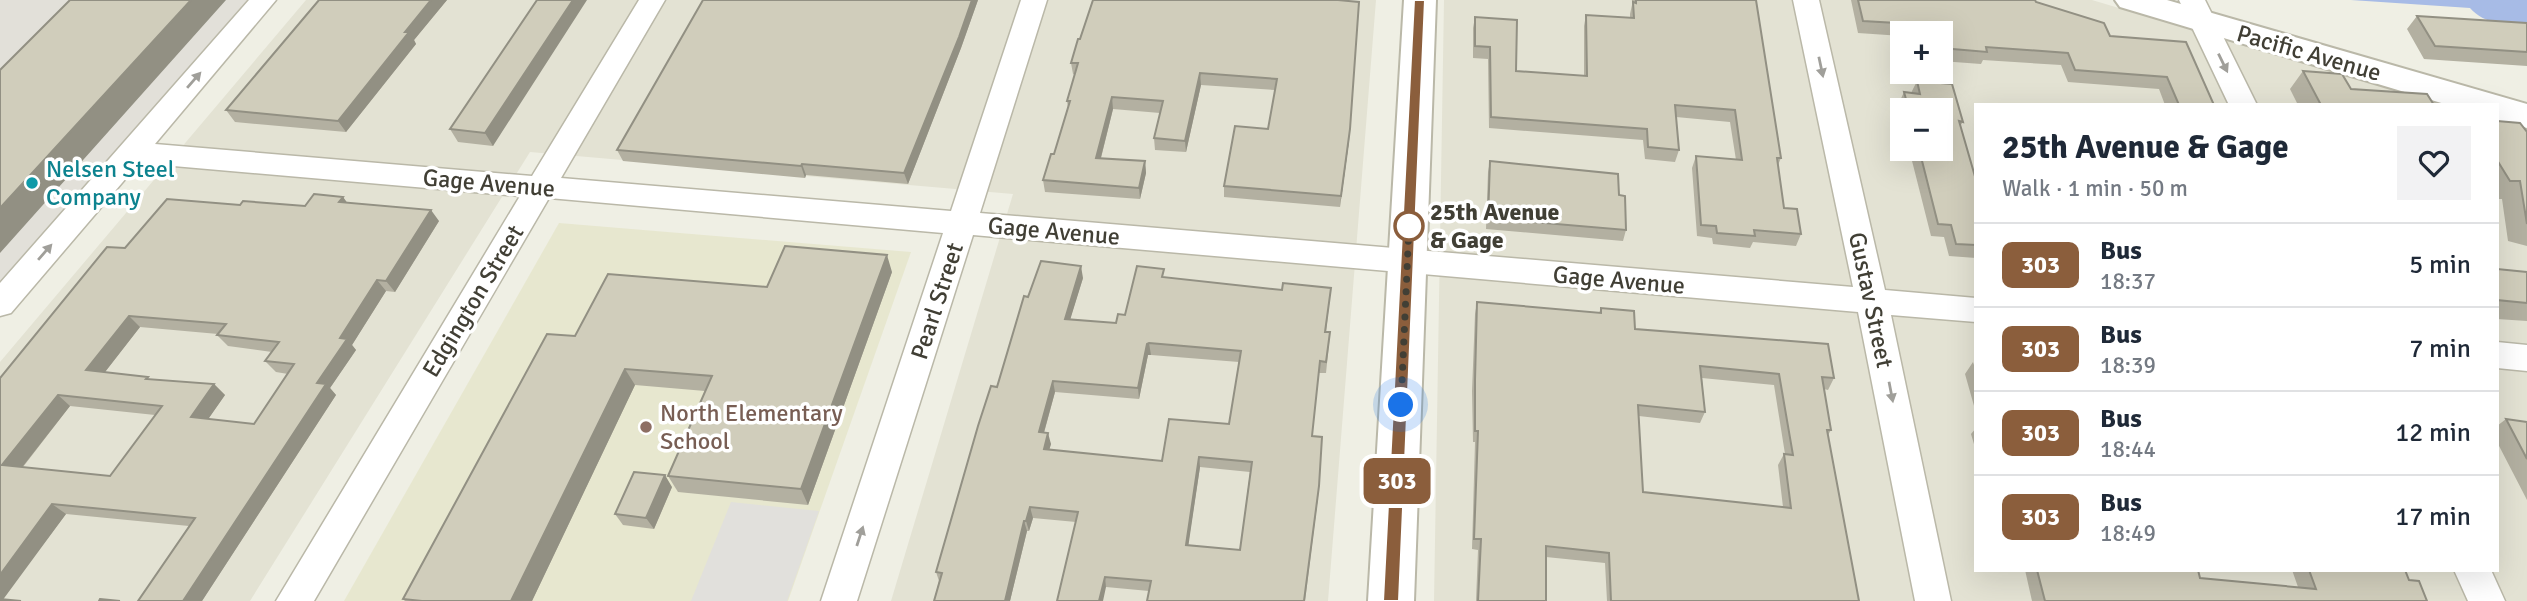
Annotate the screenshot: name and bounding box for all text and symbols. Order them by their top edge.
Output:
street label: Pacific Avenue [2233,18,2385,88]
map controls [1890,21,1953,161]
button: + [1890,21,1953,84]
one-way arrow [2217,53,2228,73]
one-way arrow [1815,56,1826,78]
one-way arrow [186,72,201,89]
button: − [1890,98,1953,161]
button: heart [2397,126,2471,200]
text: 25th Avenue & Gage [2002,127,2289,168]
place label: Nelsen Steel Company [46,154,175,212]
street label: Gage Avenue [422,162,556,204]
text: Walk · 1 min · 50 m [2002,174,2188,203]
marker: Nelsen Steel Company [24,175,40,191]
place label: 25th Avenue & Gage [1430,197,1560,255]
street label: Gage Avenue [987,210,1121,252]
marker: 25th Avenue & Gage [1394,211,1424,241]
street label: Edgington Street [416,219,530,383]
street label: Gustav Street [1842,229,1900,371]
text: Bus [2100,235,2142,267]
street label: Pearl Street [904,239,970,363]
one-way arrow [37,243,53,261]
text: 5 min [2409,249,2471,281]
text: 303 [2021,250,2060,280]
street label: Gage Avenue [1552,259,1686,301]
text: 18:37 [2100,267,2156,296]
text: Bus [2100,319,2142,351]
text: 7 min [2409,333,2471,365]
text: 303 [2021,334,2060,364]
text: 18:39 [2100,351,2156,380]
one-way arrow [1885,381,1896,403]
your location [1383,387,1418,422]
place label: North Elementary School [660,398,843,456]
text: Bus [2100,403,2142,435]
text: 12 min [2395,417,2471,449]
text: 303 [2021,418,2060,448]
marker: North Elementary School [638,419,654,435]
text: 18:44 [2100,435,2156,464]
line badge: 303 [1357,458,1437,504]
text: 303 [1378,466,1416,496]
text: Bus [2100,487,2142,519]
text: 17 min [2395,501,2471,533]
text: 303 [2021,502,2060,532]
text: 18:49 [2100,519,2156,548]
one-way arrow [855,525,866,546]

